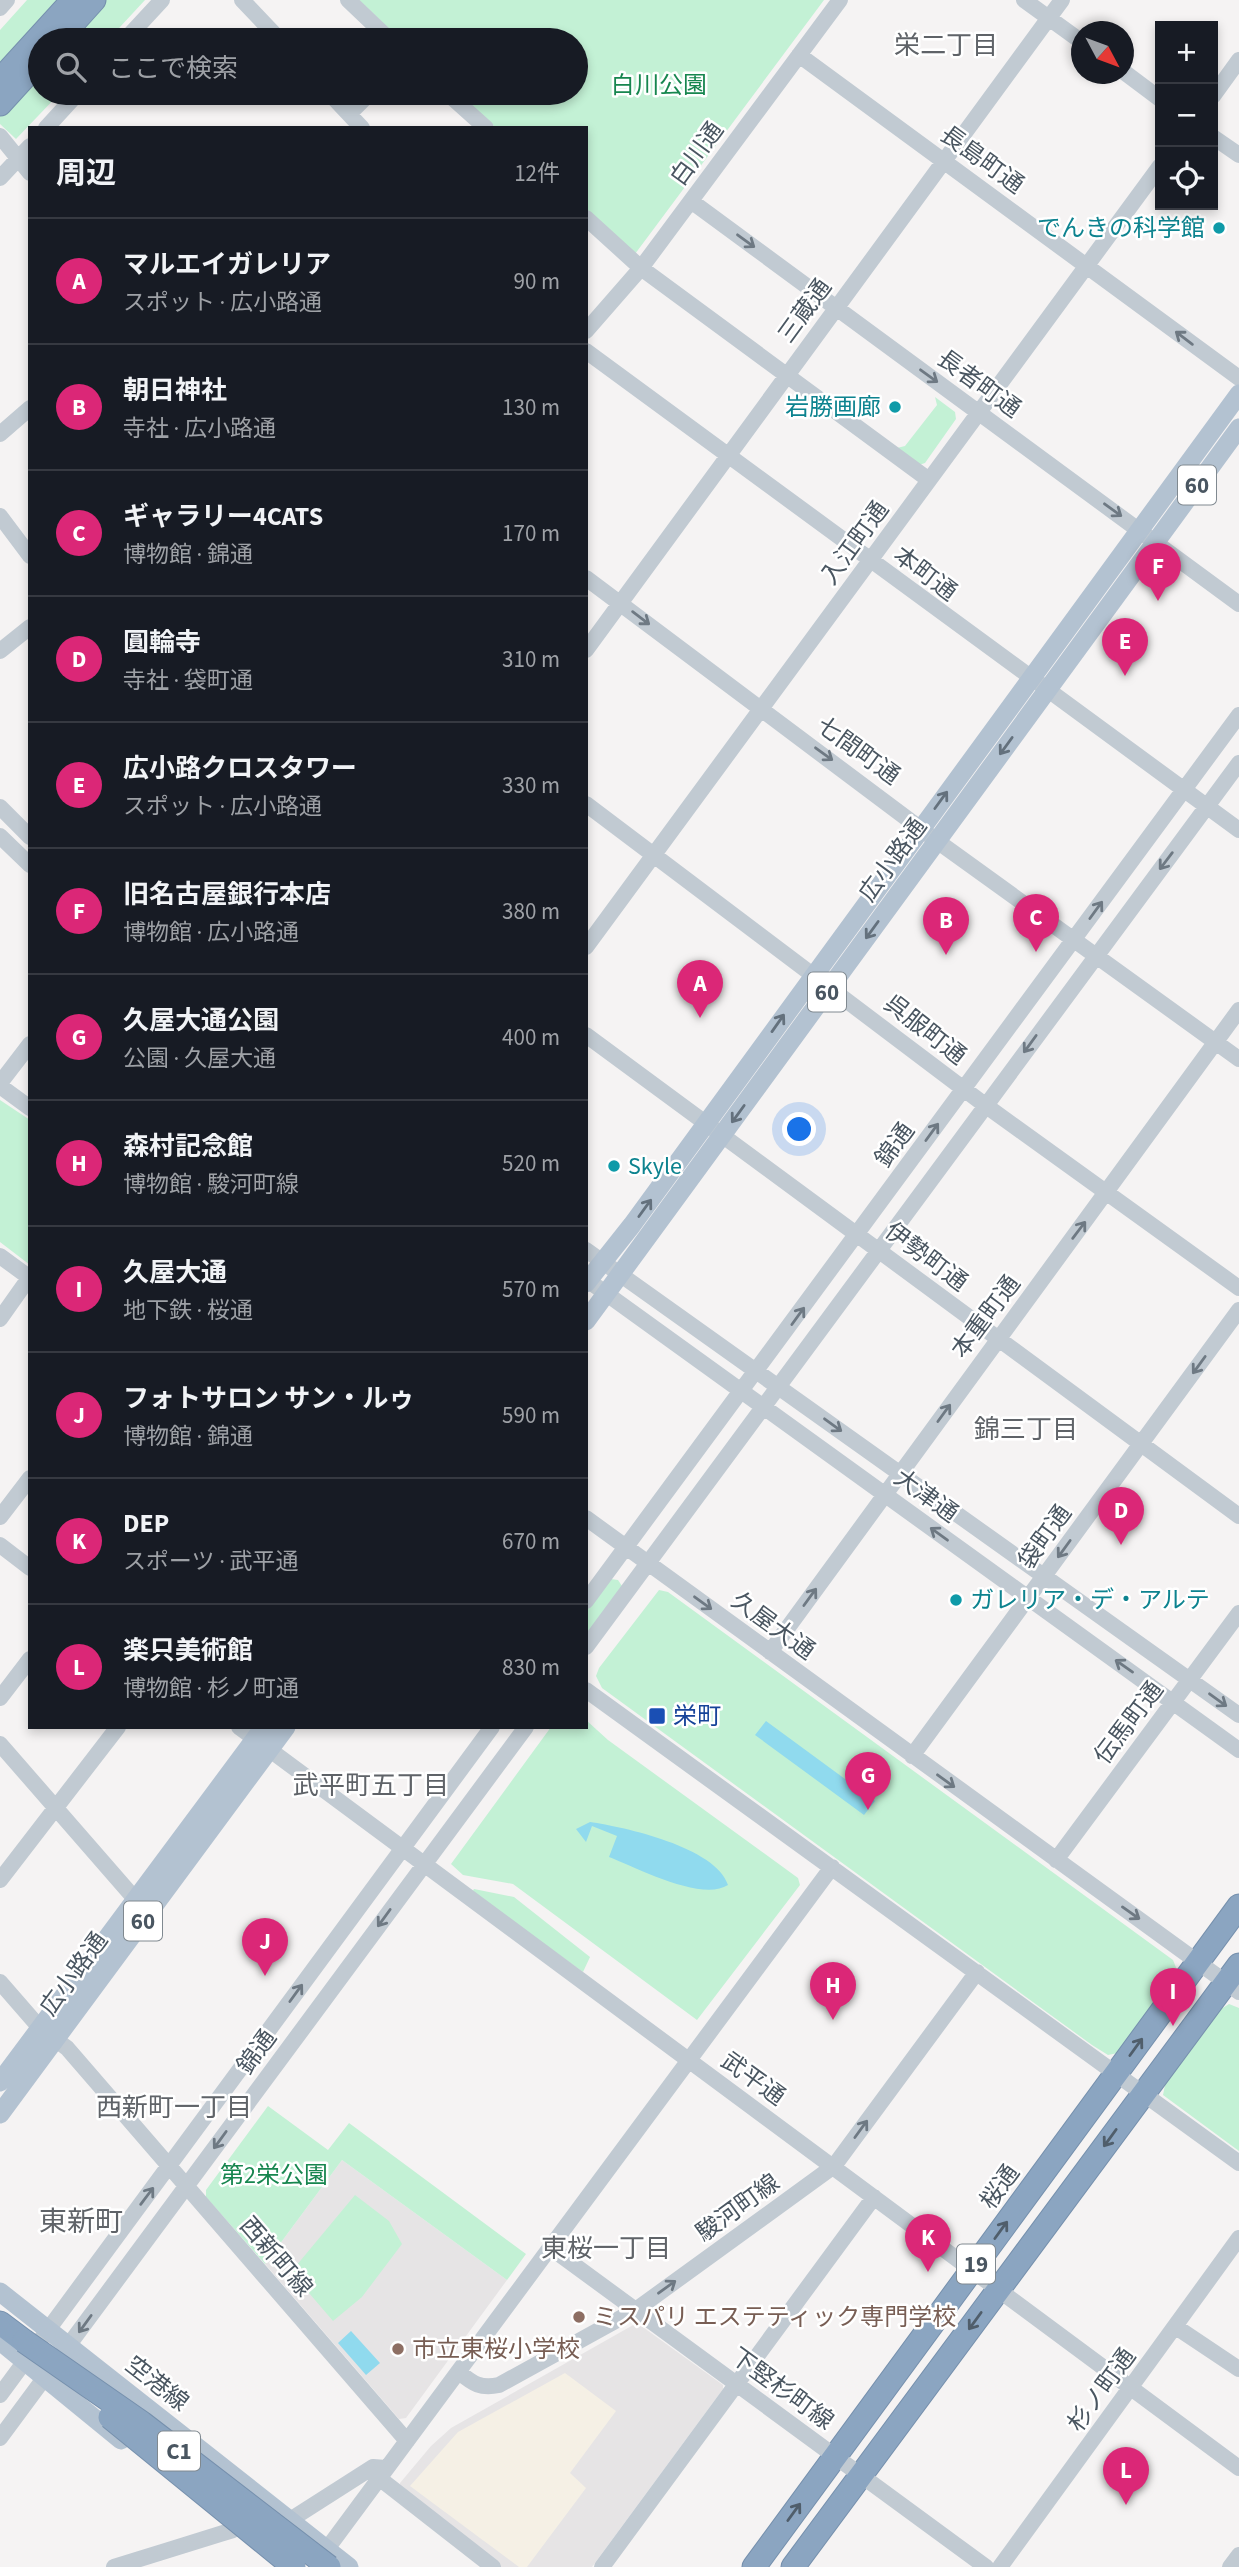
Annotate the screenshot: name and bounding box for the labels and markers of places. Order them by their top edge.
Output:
place label: でんきの科学館 [1037,211,1205,246]
marker: でんきの科学館 [1211,220,1227,236]
place label: 岩勝画廊 [785,390,881,425]
marker: 岩勝画廊 [887,399,903,415]
pin: F [1135,543,1181,601]
pin: E [1102,618,1148,676]
pin: C [1013,894,1059,952]
pin: B [923,897,969,955]
pin: A [677,960,723,1018]
place label: Skyle [628,1149,682,1184]
marker: Skyle [606,1158,622,1174]
pin: D [1098,1487,1144,1545]
place label: ガレリア・デ・アルテ [970,1583,1210,1618]
marker: ガレリア・デ・アルテ [948,1592,964,1608]
place label: 栄町 [673,1699,721,1734]
marker: 栄町 [647,1706,667,1726]
pin: G [845,1752,891,1810]
pin: J [242,1918,288,1976]
pin: H [810,1962,856,2020]
pin: I [1150,1968,1196,2026]
pin: K [905,2214,951,2272]
place label: ミスパリ エステティック専門学校 [593,2300,956,2335]
marker: ミスパリ エステティック専門学校 [571,2309,587,2325]
place label: 市立東桜小学校 [412,2332,580,2367]
marker: 市立東桜小学校 [390,2341,406,2357]
pin: L [1103,2447,1149,2505]

